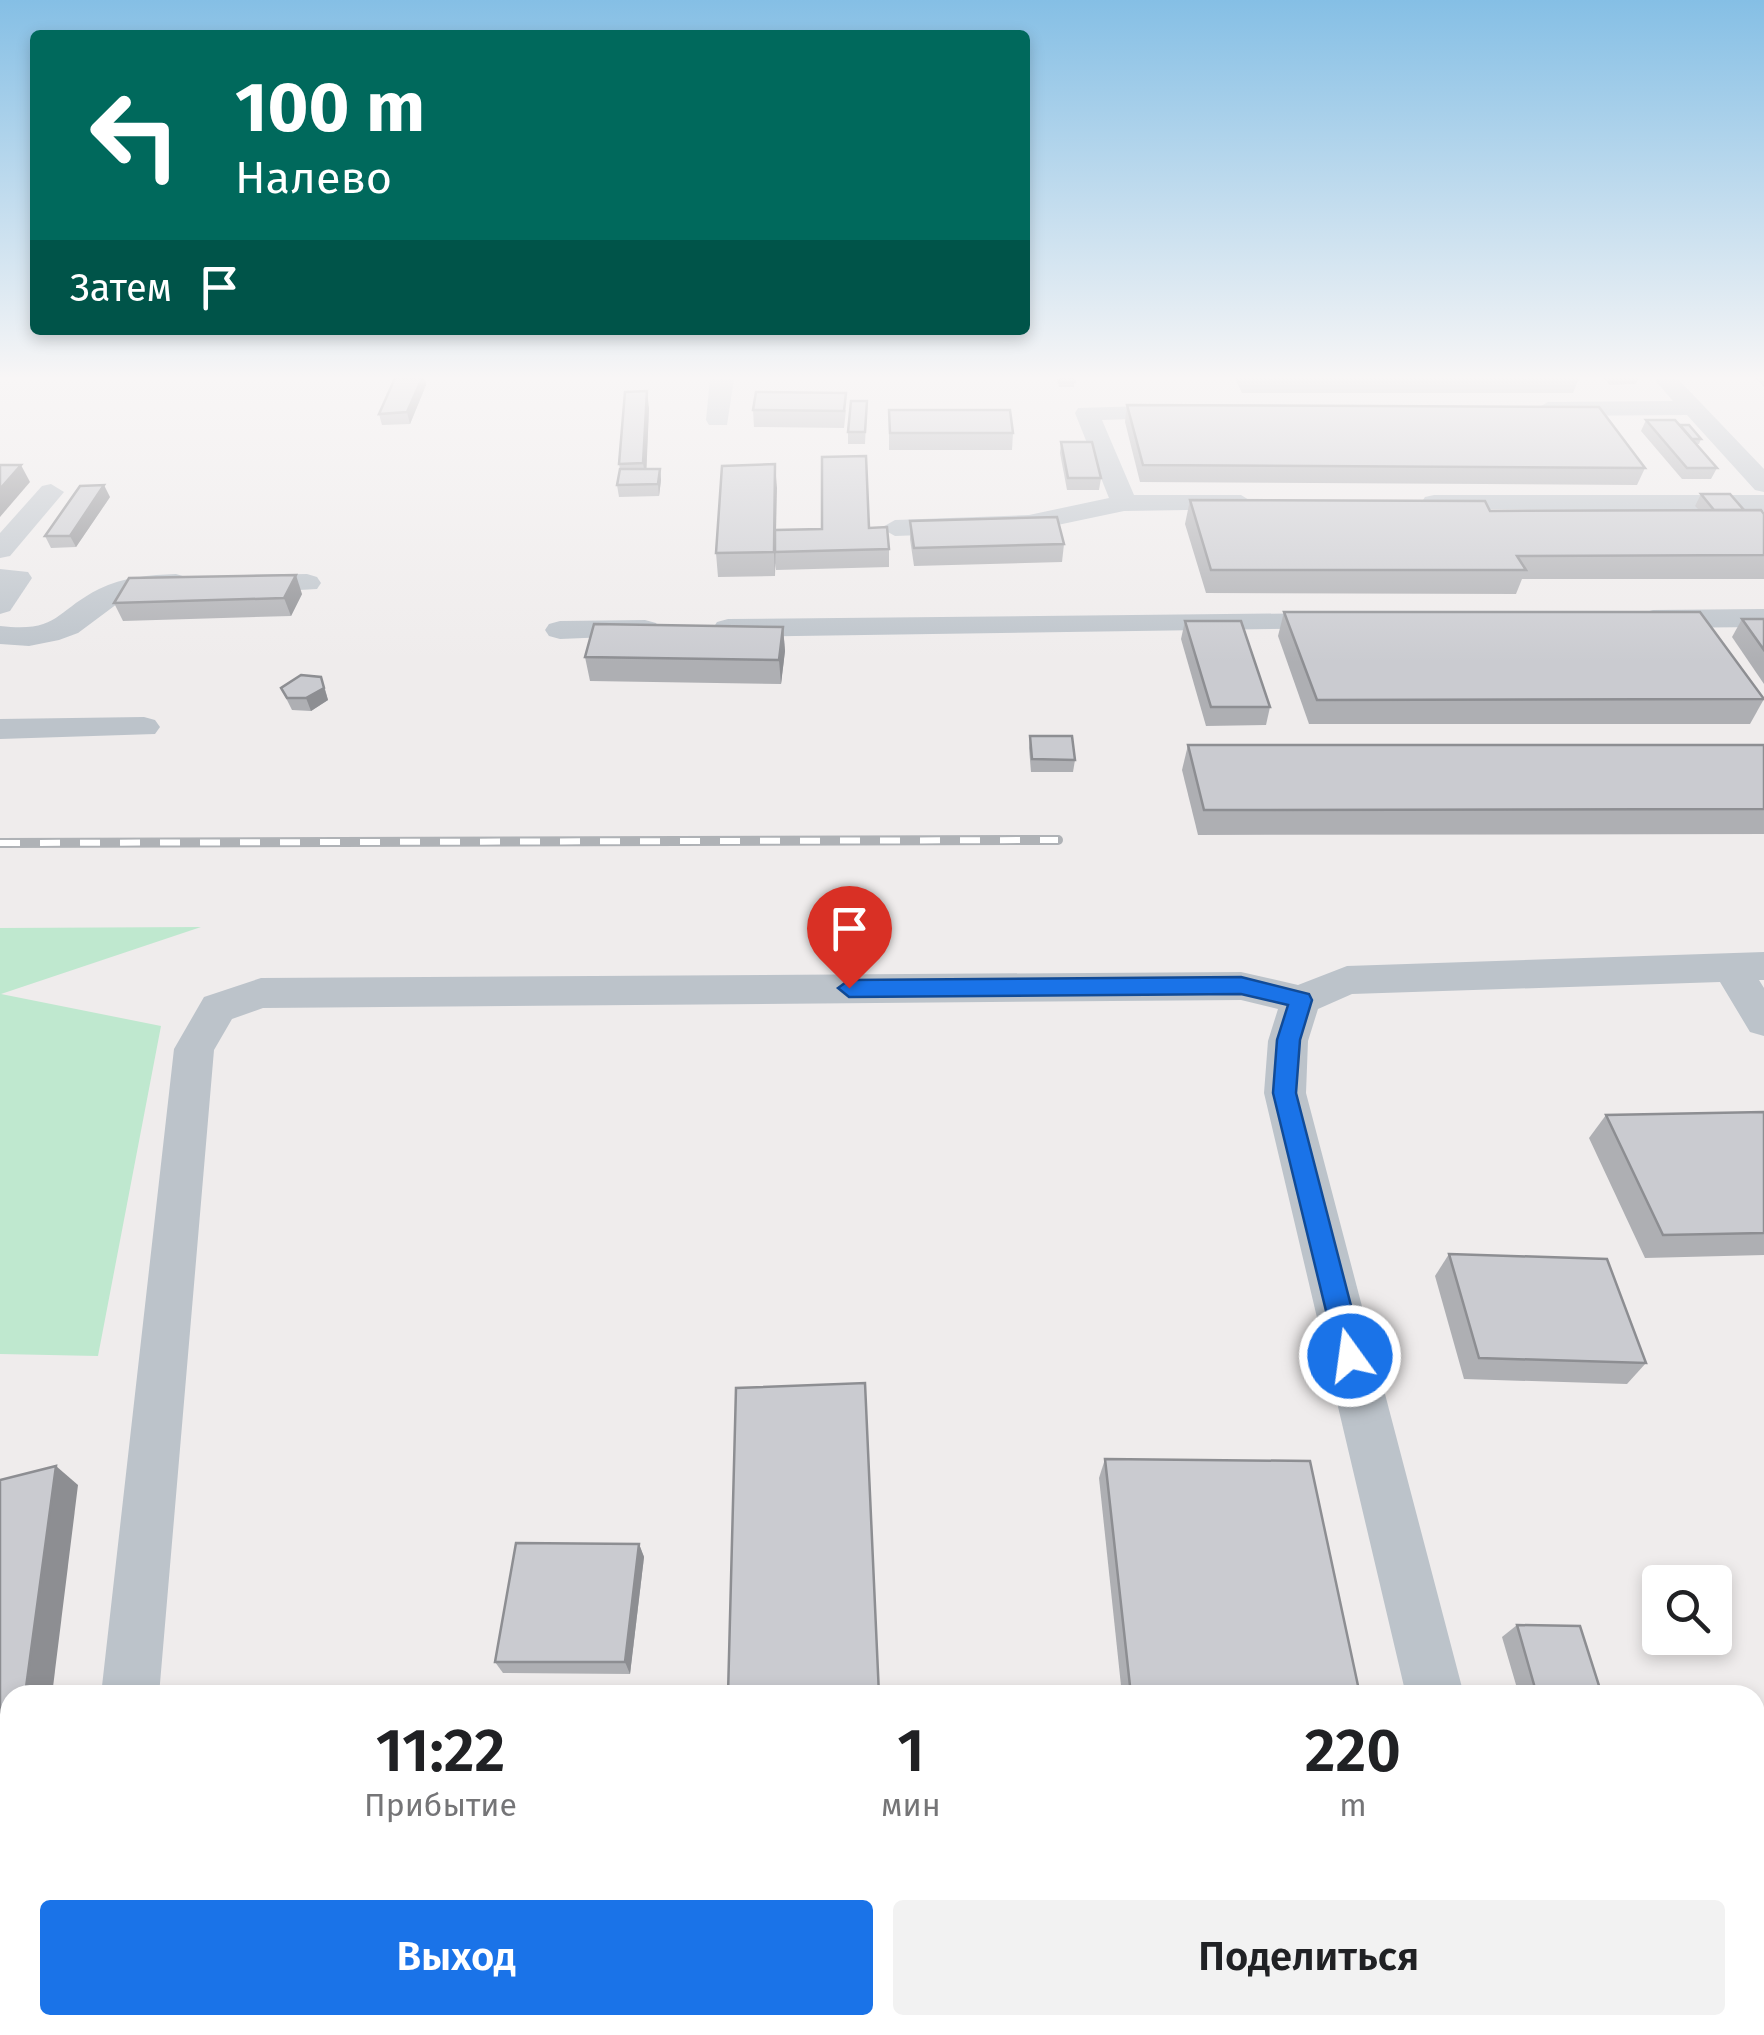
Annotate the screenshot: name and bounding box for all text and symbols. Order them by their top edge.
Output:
text: 100 m [235,66,425,150]
icon: left [70,70,200,200]
text: Налево [235,151,392,205]
icon: arrive [192,260,247,315]
text: Затем [70,265,172,311]
pin [807,886,892,989]
icon: arrive [822,901,877,956]
position arrow [1298,1304,1402,1408]
map controls [1642,1565,1732,1655]
button: search [1642,1565,1732,1655]
text: 11:22 [376,1715,505,1787]
text: 1 [897,1715,925,1787]
text: 220 [1305,1715,1401,1787]
text: Прибытие [364,1786,517,1824]
text: мин [881,1786,941,1824]
text: m [1339,1786,1367,1824]
button: Выход [40,1900,873,2015]
button: Поделиться [893,1900,1725,2015]

